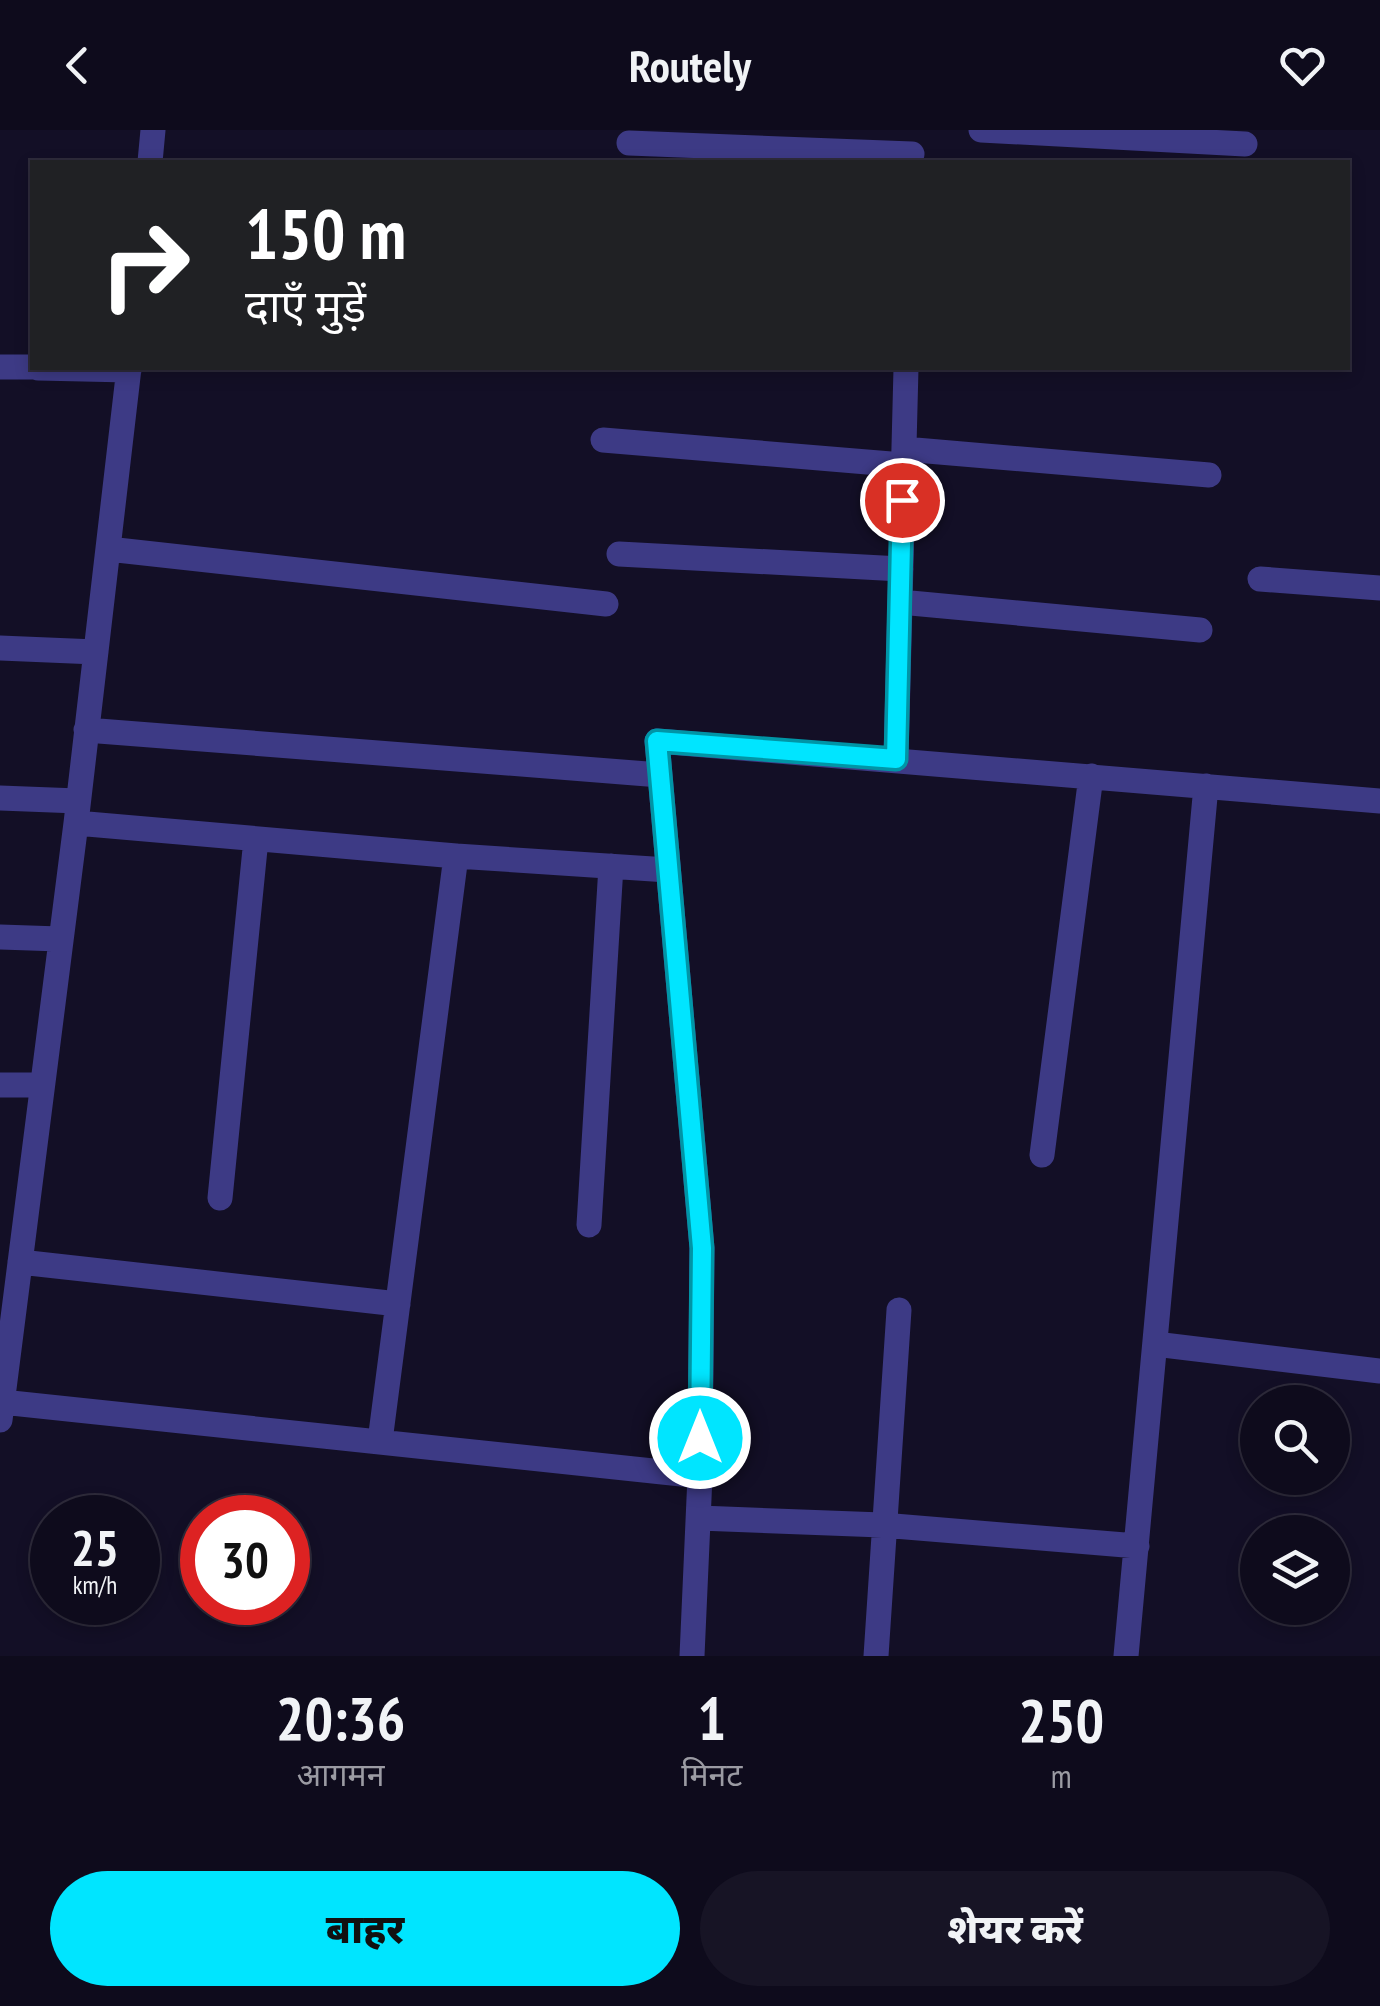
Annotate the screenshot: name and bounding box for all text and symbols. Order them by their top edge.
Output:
text: Routely [629,36,751,94]
icon: back [50,38,105,93]
icon: heart [1275,38,1330,93]
text: 150 m [245,188,406,278]
icon: right [80,200,210,330]
text: दाएँ मुड़ें [245,276,366,334]
pin [860,458,945,543]
icon: arrive [875,473,930,528]
map controls [1240,1385,1350,1625]
button: search [1240,1385,1350,1495]
position arrow [648,1386,752,1490]
speed limit sign: 30 [180,1495,310,1625]
text: 25 [71,1515,119,1580]
button: layers [1240,1515,1350,1625]
text: km/h [73,1569,117,1601]
text: 20:36 [276,1679,405,1757]
text: 1 [698,1679,726,1757]
text: 250 [1018,1681,1104,1759]
text: आगमन [297,1753,384,1795]
text: मिनट [681,1753,743,1795]
text: m [1051,1755,1072,1797]
button: बाहर [50,1871,680,1986]
button: शेयर करें [700,1871,1330,1986]

